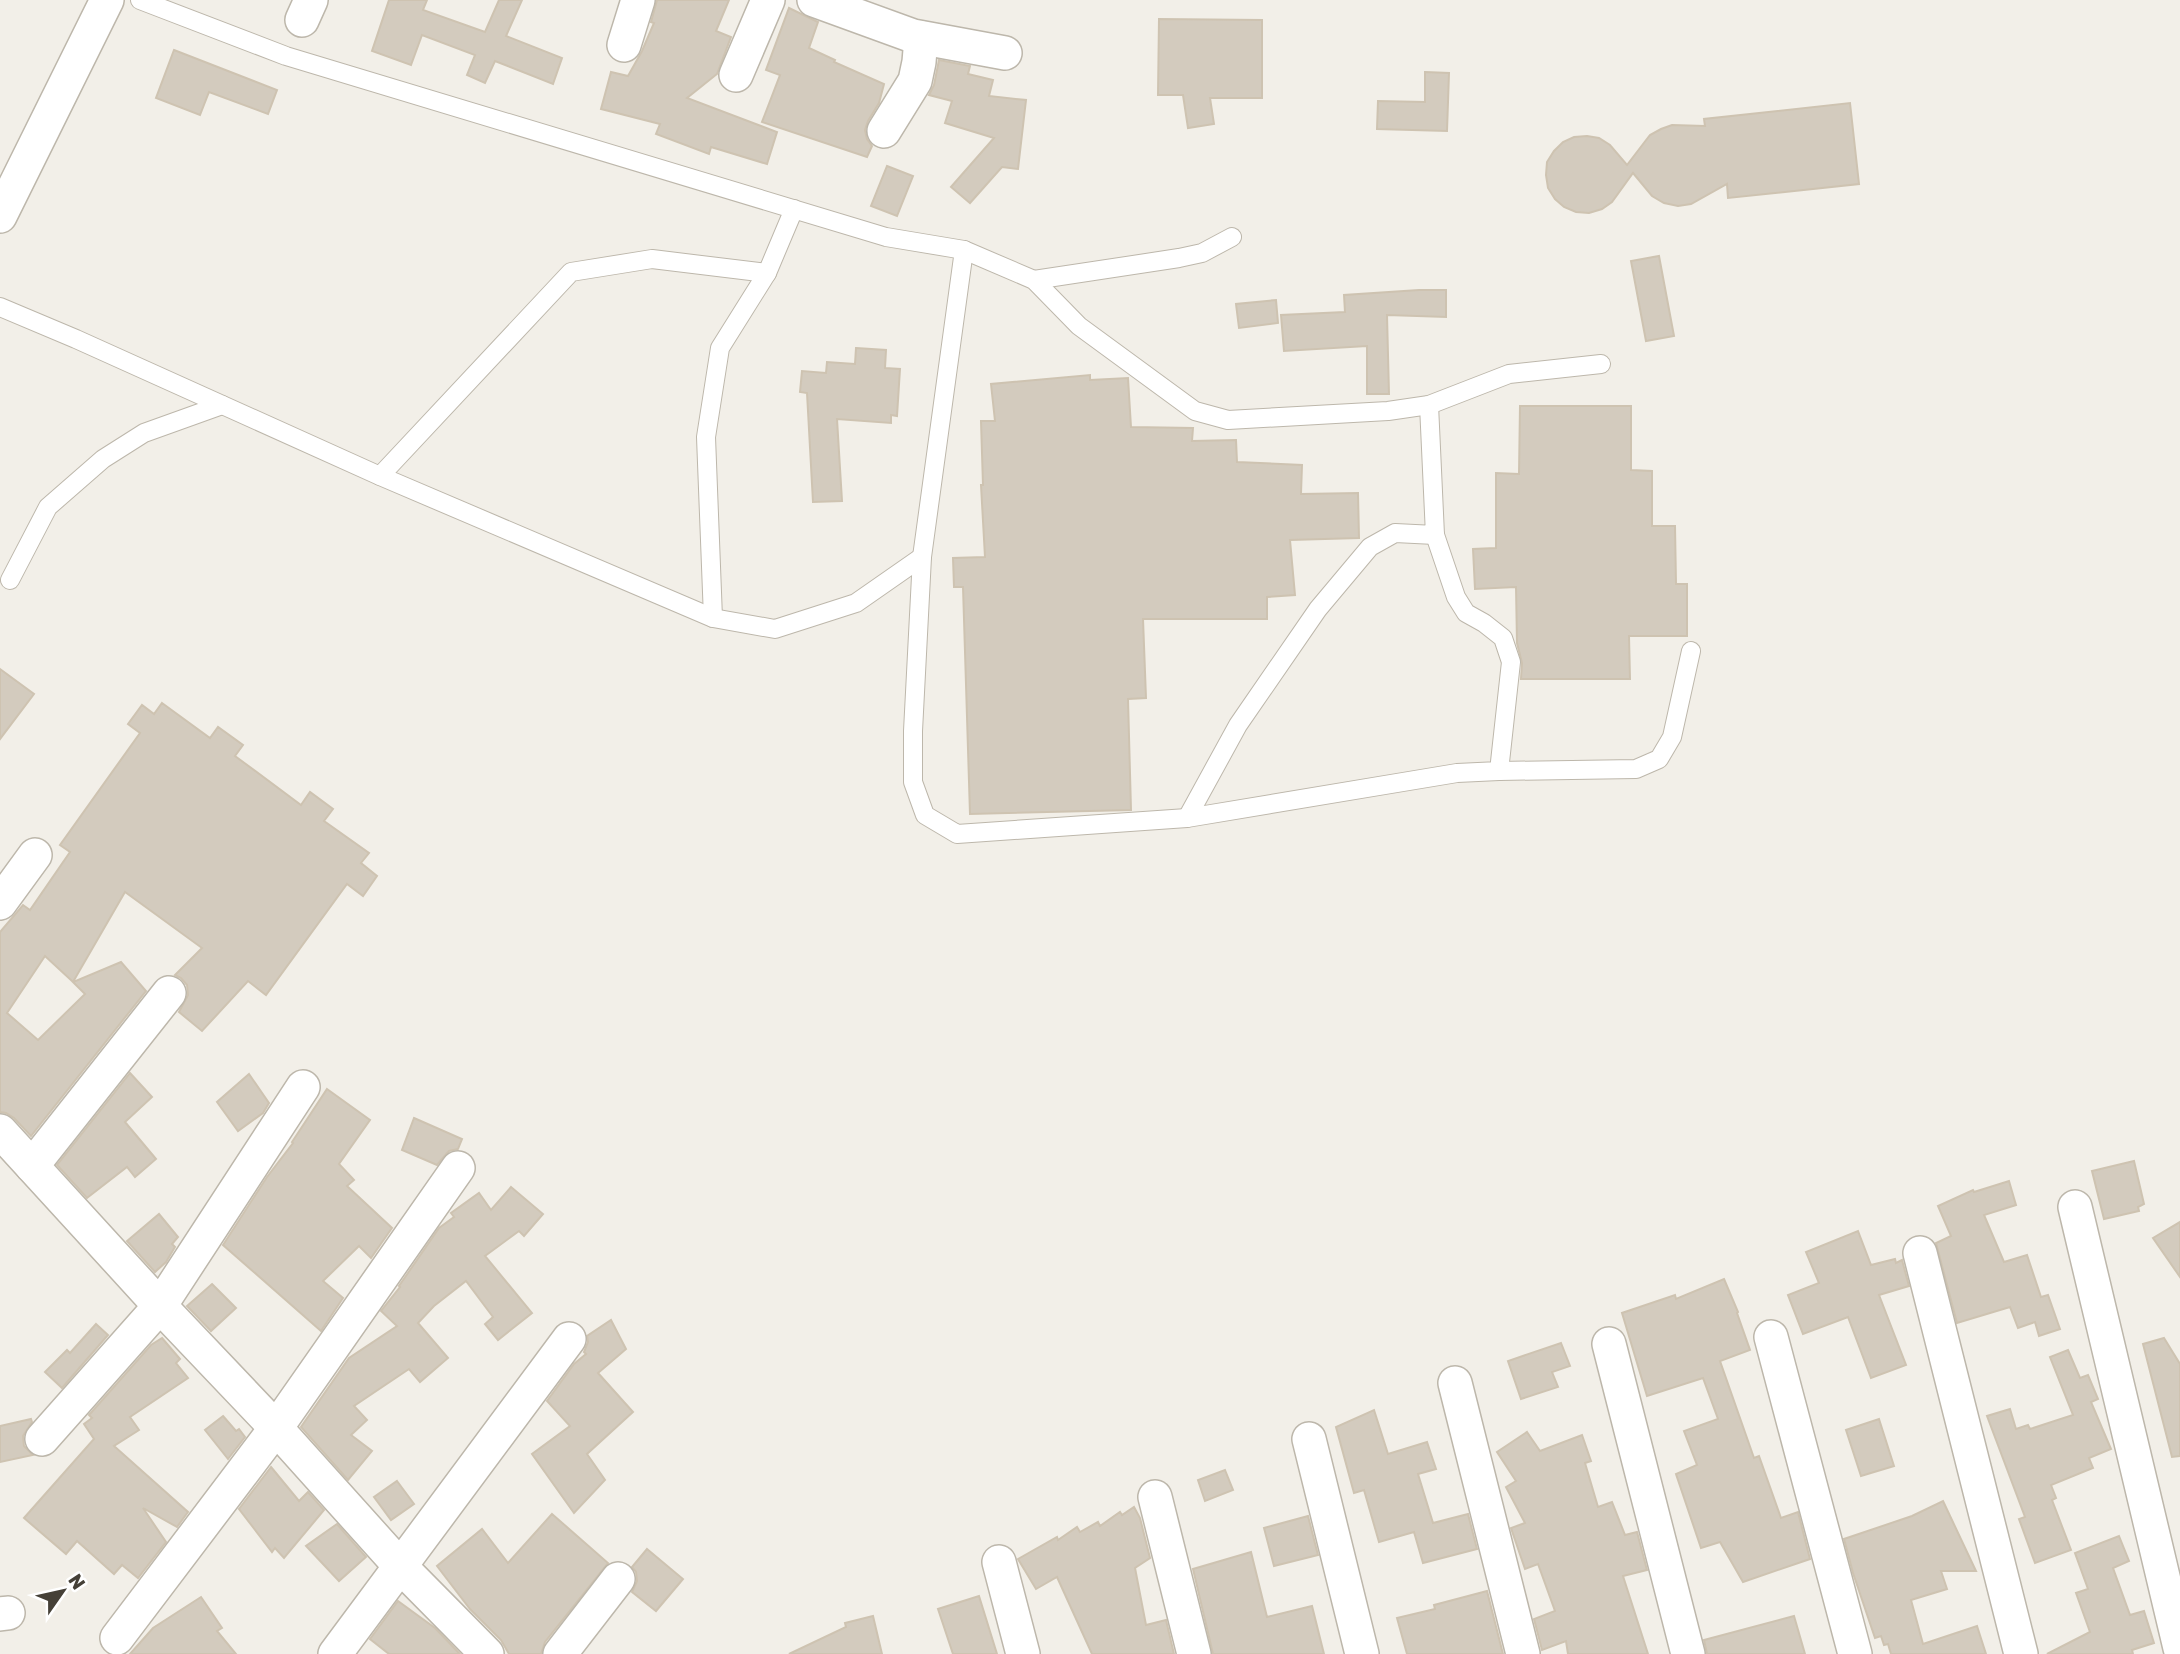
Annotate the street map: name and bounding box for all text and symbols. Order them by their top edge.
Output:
north arrow [28,1556,98,1626]
text: N [63,1570,90,1594]

